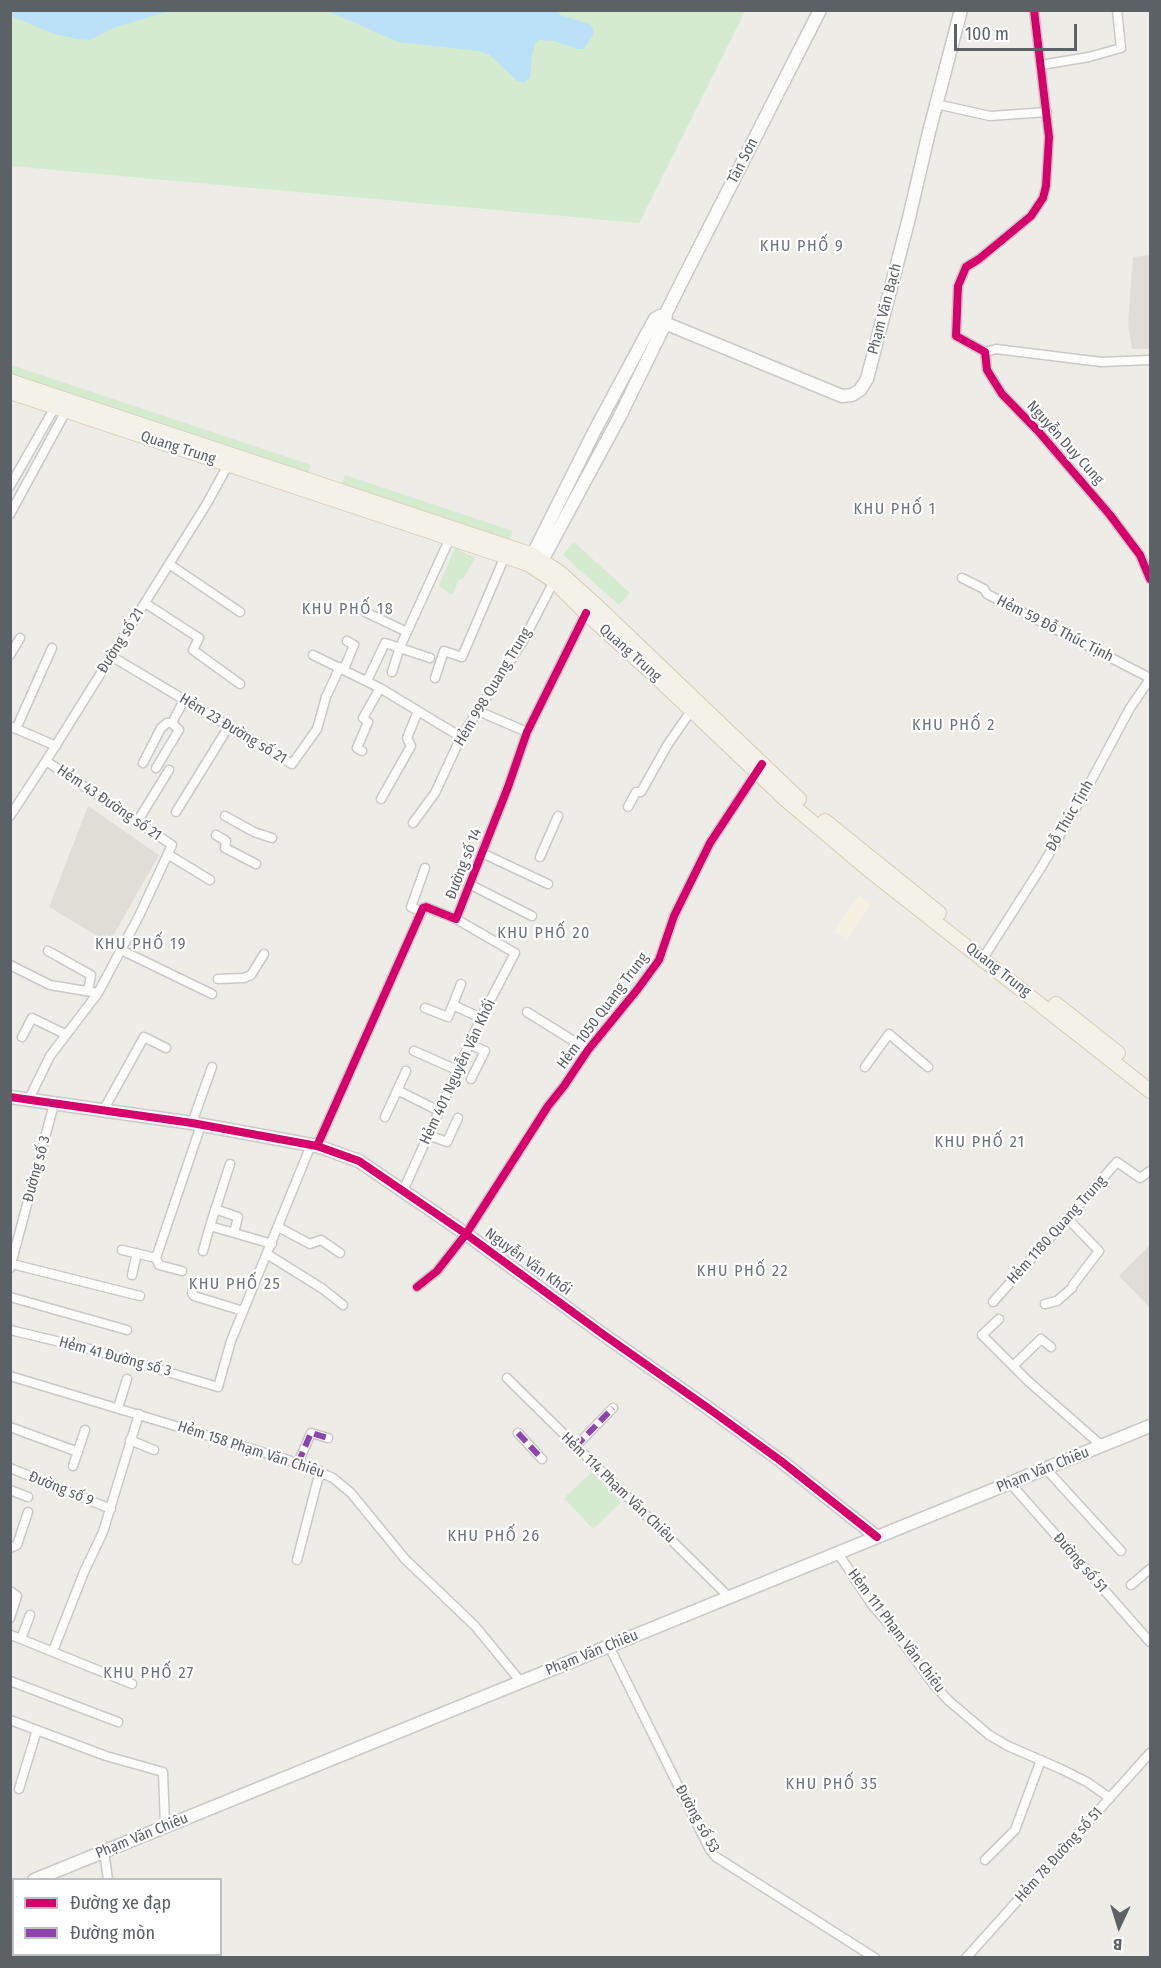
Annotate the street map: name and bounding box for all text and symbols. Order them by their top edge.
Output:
scale bar [957,12,1080,50]
text: 100 m [965,23,1009,45]
street label: Tân Sơn [724,135,762,187]
district label: KHU PHỐ 9 [760,237,844,257]
street label: Phạm Văn Bạch [864,261,906,357]
street label: Nguyễn Duy Cung [1023,397,1107,489]
street label: Quang Trung [138,427,218,469]
district label: KHU PHỐ 1 [854,500,936,520]
street label: Hẻm 59 Đỗ Thúc Tịnh [994,592,1116,666]
district label: KHU PHỐ 18 [302,600,394,620]
street label: Đường số 21 [94,605,148,677]
street label: Quang Trung [595,620,665,686]
street label: Hẻm 998 Quang Trung [451,625,535,749]
street label: Hẻm 23 Đường số 21 [176,690,290,768]
district label: KHU PHỐ 2 [912,716,996,736]
street label: Hẻm 43 Đường số 21 [53,761,165,845]
street label: Đỗ Thúc Tịnh [1042,777,1098,855]
street label: Đường số 14 [442,826,486,902]
district label: KHU PHỐ 20 [497,924,591,944]
district label: KHU PHỐ 19 [95,935,187,955]
street label: Quang Trung [962,939,1034,1001]
street label: Hẻm 1050 Quang Trung [553,949,653,1073]
street label: Hẻm 401 Nguyễn Văn Khối [416,996,500,1148]
district label: KHU PHỐ 21 [934,1133,1026,1153]
street label: Đường số 3 [19,1134,55,1204]
street label: Hẻm 1180 Quang Trung [1004,1172,1110,1288]
street label: Nguyễn Văn Khối [481,1225,575,1299]
district label: KHU PHỐ 22 [697,1262,789,1282]
district label: KHU PHỐ 25 [189,1275,281,1295]
street label: Hẻm 41 Đường số 3 [57,1333,173,1381]
street label: Hẻm 158 Phạm Văn Chiêu [175,1418,327,1482]
street label: Hẻm 114 Phạm Văn Chiêu [557,1429,679,1547]
street label: Phạm Văn Chiêu [994,1443,1092,1497]
street label: Đường số 9 [26,1468,96,1510]
district label: KHU PHỐ 26 [447,1527,541,1547]
street label: Đường số 51 [1049,1529,1111,1597]
street label: Hẻm 111 Phạm Văn Chiêu [844,1566,948,1696]
street label: Phạm Văn Chiêu [543,1626,641,1680]
district label: KHU PHỐ 27 [103,1664,195,1684]
district label: KHU PHỐ 35 [786,1775,878,1795]
street label: Đường số 53 [671,1782,723,1856]
street label: Hẻm 78 Đường số 51 [1012,1804,1106,1906]
street label: Phạm Văn Chiêu [93,1809,191,1863]
legend [12,1878,222,1956]
text: Đường xe đạp [70,1892,171,1914]
north arrow [1089,1896,1149,1956]
text: Đường mòn [70,1922,155,1944]
text: B [1113,1935,1123,1954]

